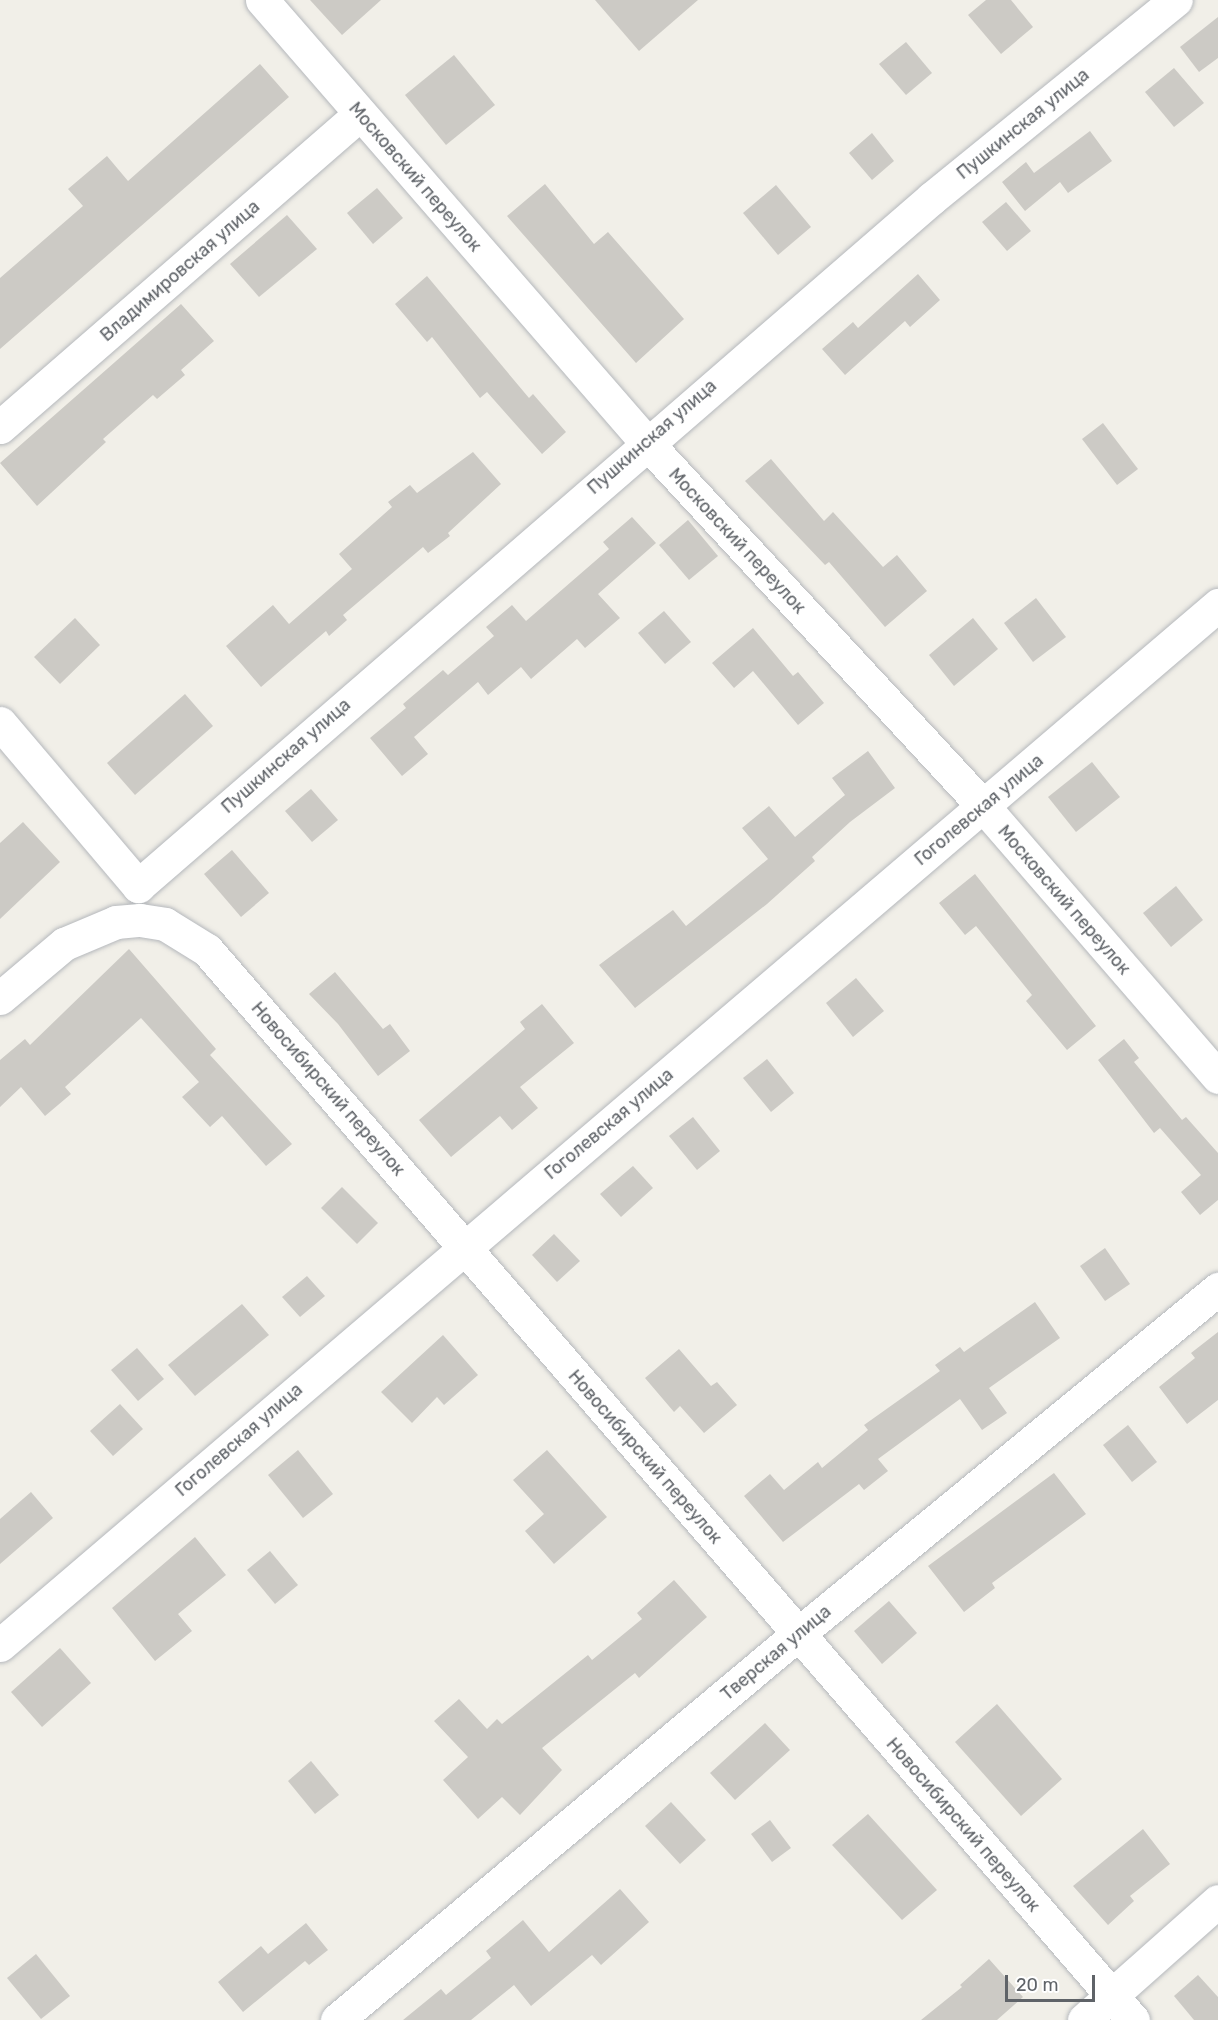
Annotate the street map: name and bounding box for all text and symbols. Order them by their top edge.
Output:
street label: Пушкинская улица [952,64,1094,184]
street label: Московский переулок [344,98,486,256]
street label: Владимировская улица [96,196,264,346]
street label: Пушкинская улица [583,375,721,499]
street label: Московский переулок [664,464,810,618]
street label: Пушкинская улица [217,694,355,818]
street label: Гоголевская улица [910,750,1048,870]
street label: Московский переулок [993,821,1135,979]
street label: Новосибирский переулок [247,998,409,1180]
street label: Гоголевская улица [540,1064,678,1184]
street label: Новосибирский переулок [564,1366,726,1548]
street label: Гоголевская улица [171,1379,307,1501]
street label: Тверская улица [717,1601,835,1705]
street label: Новосибирский переулок [882,1734,1044,1916]
scale bar [1008,1963,1098,2001]
text: 20 m [1016,1974,1058,1996]

